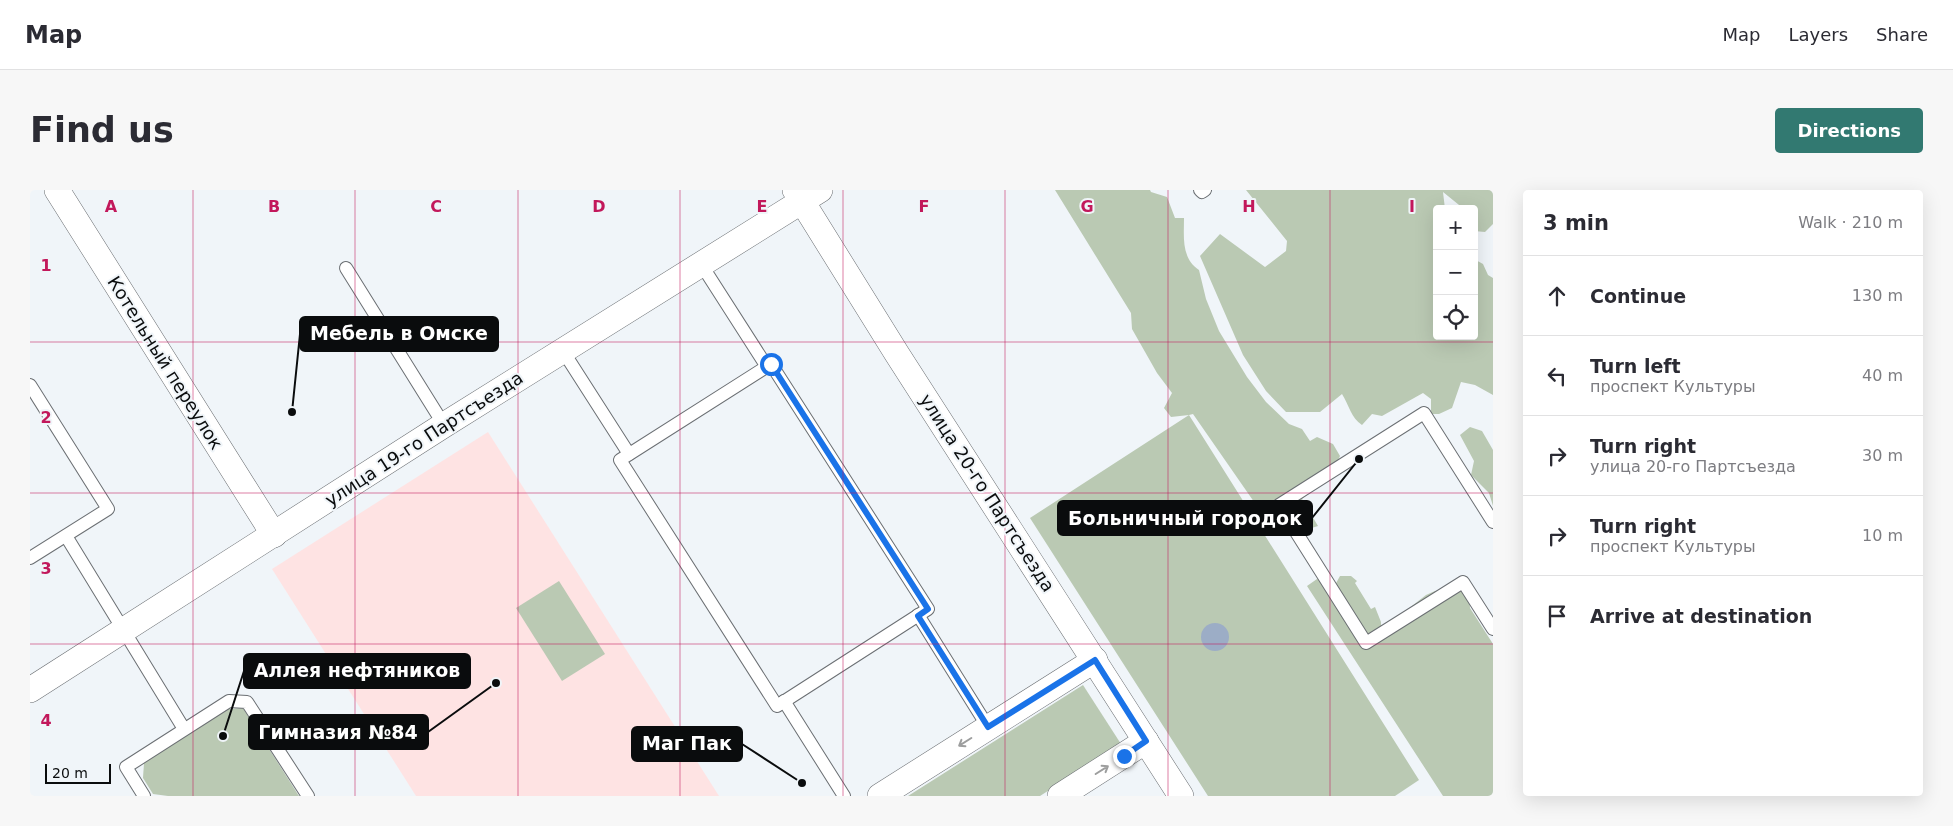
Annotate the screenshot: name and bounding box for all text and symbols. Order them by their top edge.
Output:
text: Map [25,21,82,49]
text: Map [1722,24,1760,45]
text: Layers [1788,24,1848,45]
text: Share [1876,24,1928,45]
button: Directions [1775,108,1923,153]
text: Find us [30,110,174,150]
text: A [105,197,118,216]
text: B [268,197,280,216]
text: C [430,197,442,216]
text: D [592,197,606,216]
text: E [757,197,767,216]
text: F [919,197,929,216]
text: G [1080,197,1094,216]
text: H [1242,197,1256,216]
text: I [1409,197,1415,216]
map controls [1433,205,1478,340]
button: + [1433,205,1478,250]
text: 3 min [1543,211,1609,235]
text: Walk · 210 m [1798,213,1903,232]
button: − [1433,250,1478,295]
text: 1 [40,256,52,275]
street label: Котельный переулок [103,272,227,453]
icon: ahead [1543,282,1571,310]
text: Continue [1590,285,1686,307]
text: 130 m [1852,286,1903,305]
button: locate [1433,295,1478,340]
callout: Мебель в Омске [300,317,498,351]
text: Мебель в Омске [310,322,488,344]
route start [760,353,783,376]
text: Turn left [1590,355,1681,377]
icon: left [1543,362,1571,390]
text: 40 m [1862,366,1903,385]
street label: улица 19-го Партсъезда [321,367,527,510]
text: проспект Культуры [1590,377,1756,396]
street label: улица 20-го Партсъезда [916,390,1059,596]
text: 2 [40,408,52,427]
text: Turn right [1590,435,1696,457]
icon: right [1543,442,1571,470]
text: 30 m [1862,446,1903,465]
text: улица 20-го Партсъезда [1590,457,1796,476]
callout: Больничный городок [1058,501,1312,535]
text: Больничный городок [1068,507,1302,529]
text: Turn right [1590,515,1696,537]
icon: right [1543,522,1571,550]
text: 10 m [1862,526,1903,545]
text: проспект Культуры [1590,537,1756,556]
text: 3 [40,559,52,578]
icon: arrive [1543,602,1571,630]
text: Arrive at destination [1590,605,1812,627]
callout: Аллея нефтяников [244,654,470,688]
text: Аллея нефтяников [254,659,460,681]
text: 4 [40,711,52,730]
callout: Гимназия №84 [249,715,428,749]
text: Гимназия №84 [258,721,418,743]
callout: Маг Пак [632,727,742,761]
text: Маг Пак [642,732,732,754]
one-way arrow [958,737,972,747]
route end [1113,745,1136,768]
scale bar [45,761,111,784]
text: 20 m [52,765,88,781]
one-way arrow [1094,765,1108,775]

